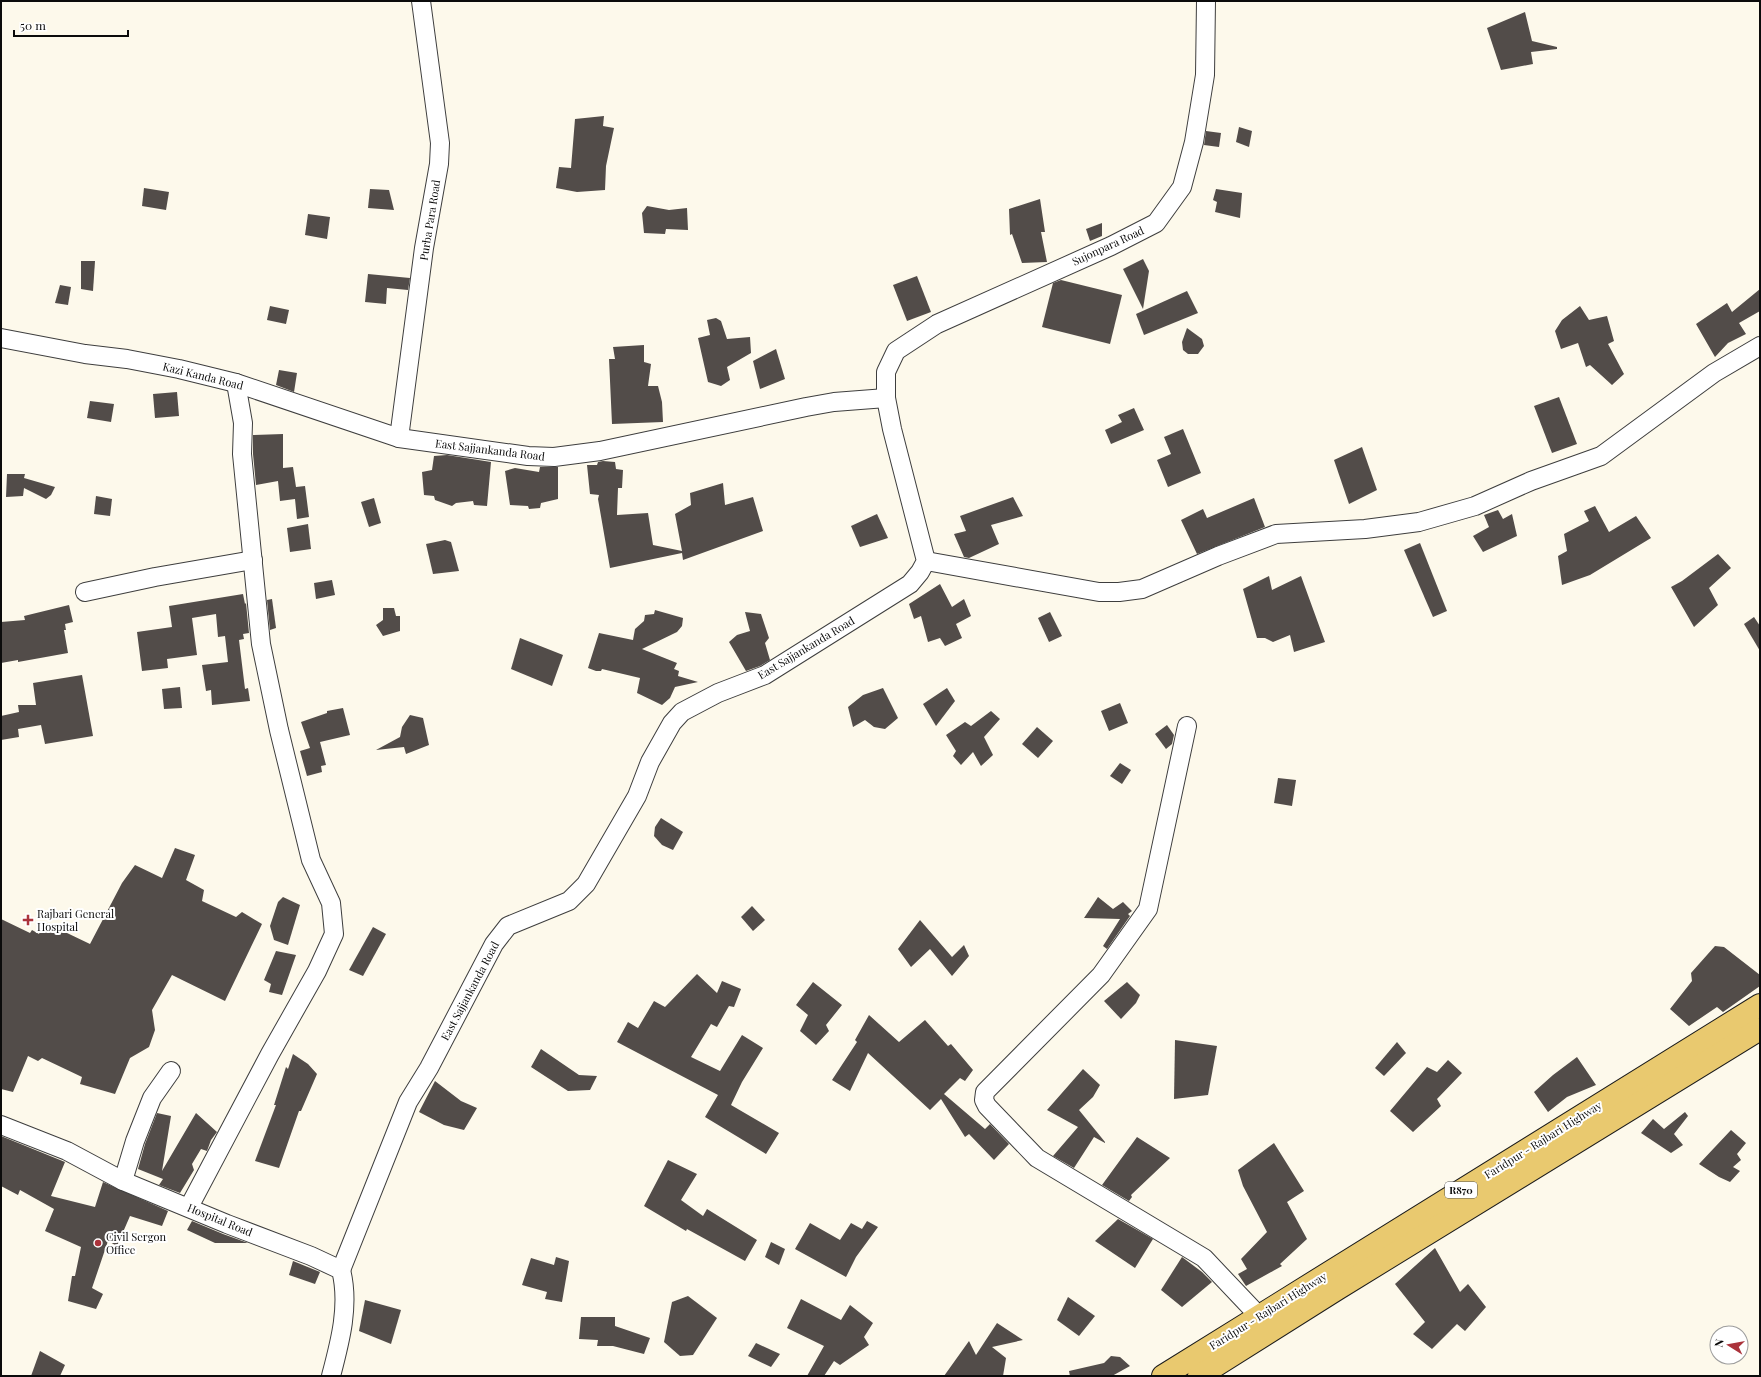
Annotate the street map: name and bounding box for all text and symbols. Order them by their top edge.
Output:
scale bar [14,12,128,38]
text: 50 m [20,17,46,33]
street label: Purba Para Road [416,178,443,261]
street label: Sujonpara Road [1069,222,1147,269]
street label: Kazi Kanda Road [161,358,246,393]
street label: East Sajjankanda Road [434,435,546,464]
street label: East Sajjankanda Road [755,612,857,682]
place label: Rajbari General Hospital [37,906,114,934]
marker: Rajbari General Hospital [22,914,34,926]
street label: East Sajjankanda Road [437,938,502,1043]
street label: Faridpur - Rajbari Highway [1481,1097,1605,1182]
road number: R870 [1445,1182,1477,1198]
street label: Hospital Road [185,1200,256,1240]
place label: Civil Sergon Office [106,1229,166,1257]
marker: Civil Sergon Office [93,1238,103,1248]
street label: Faridpur - Rajbari Highway [1206,1268,1330,1353]
north arrow [1709,1325,1749,1365]
text: N [1711,1338,1727,1348]

